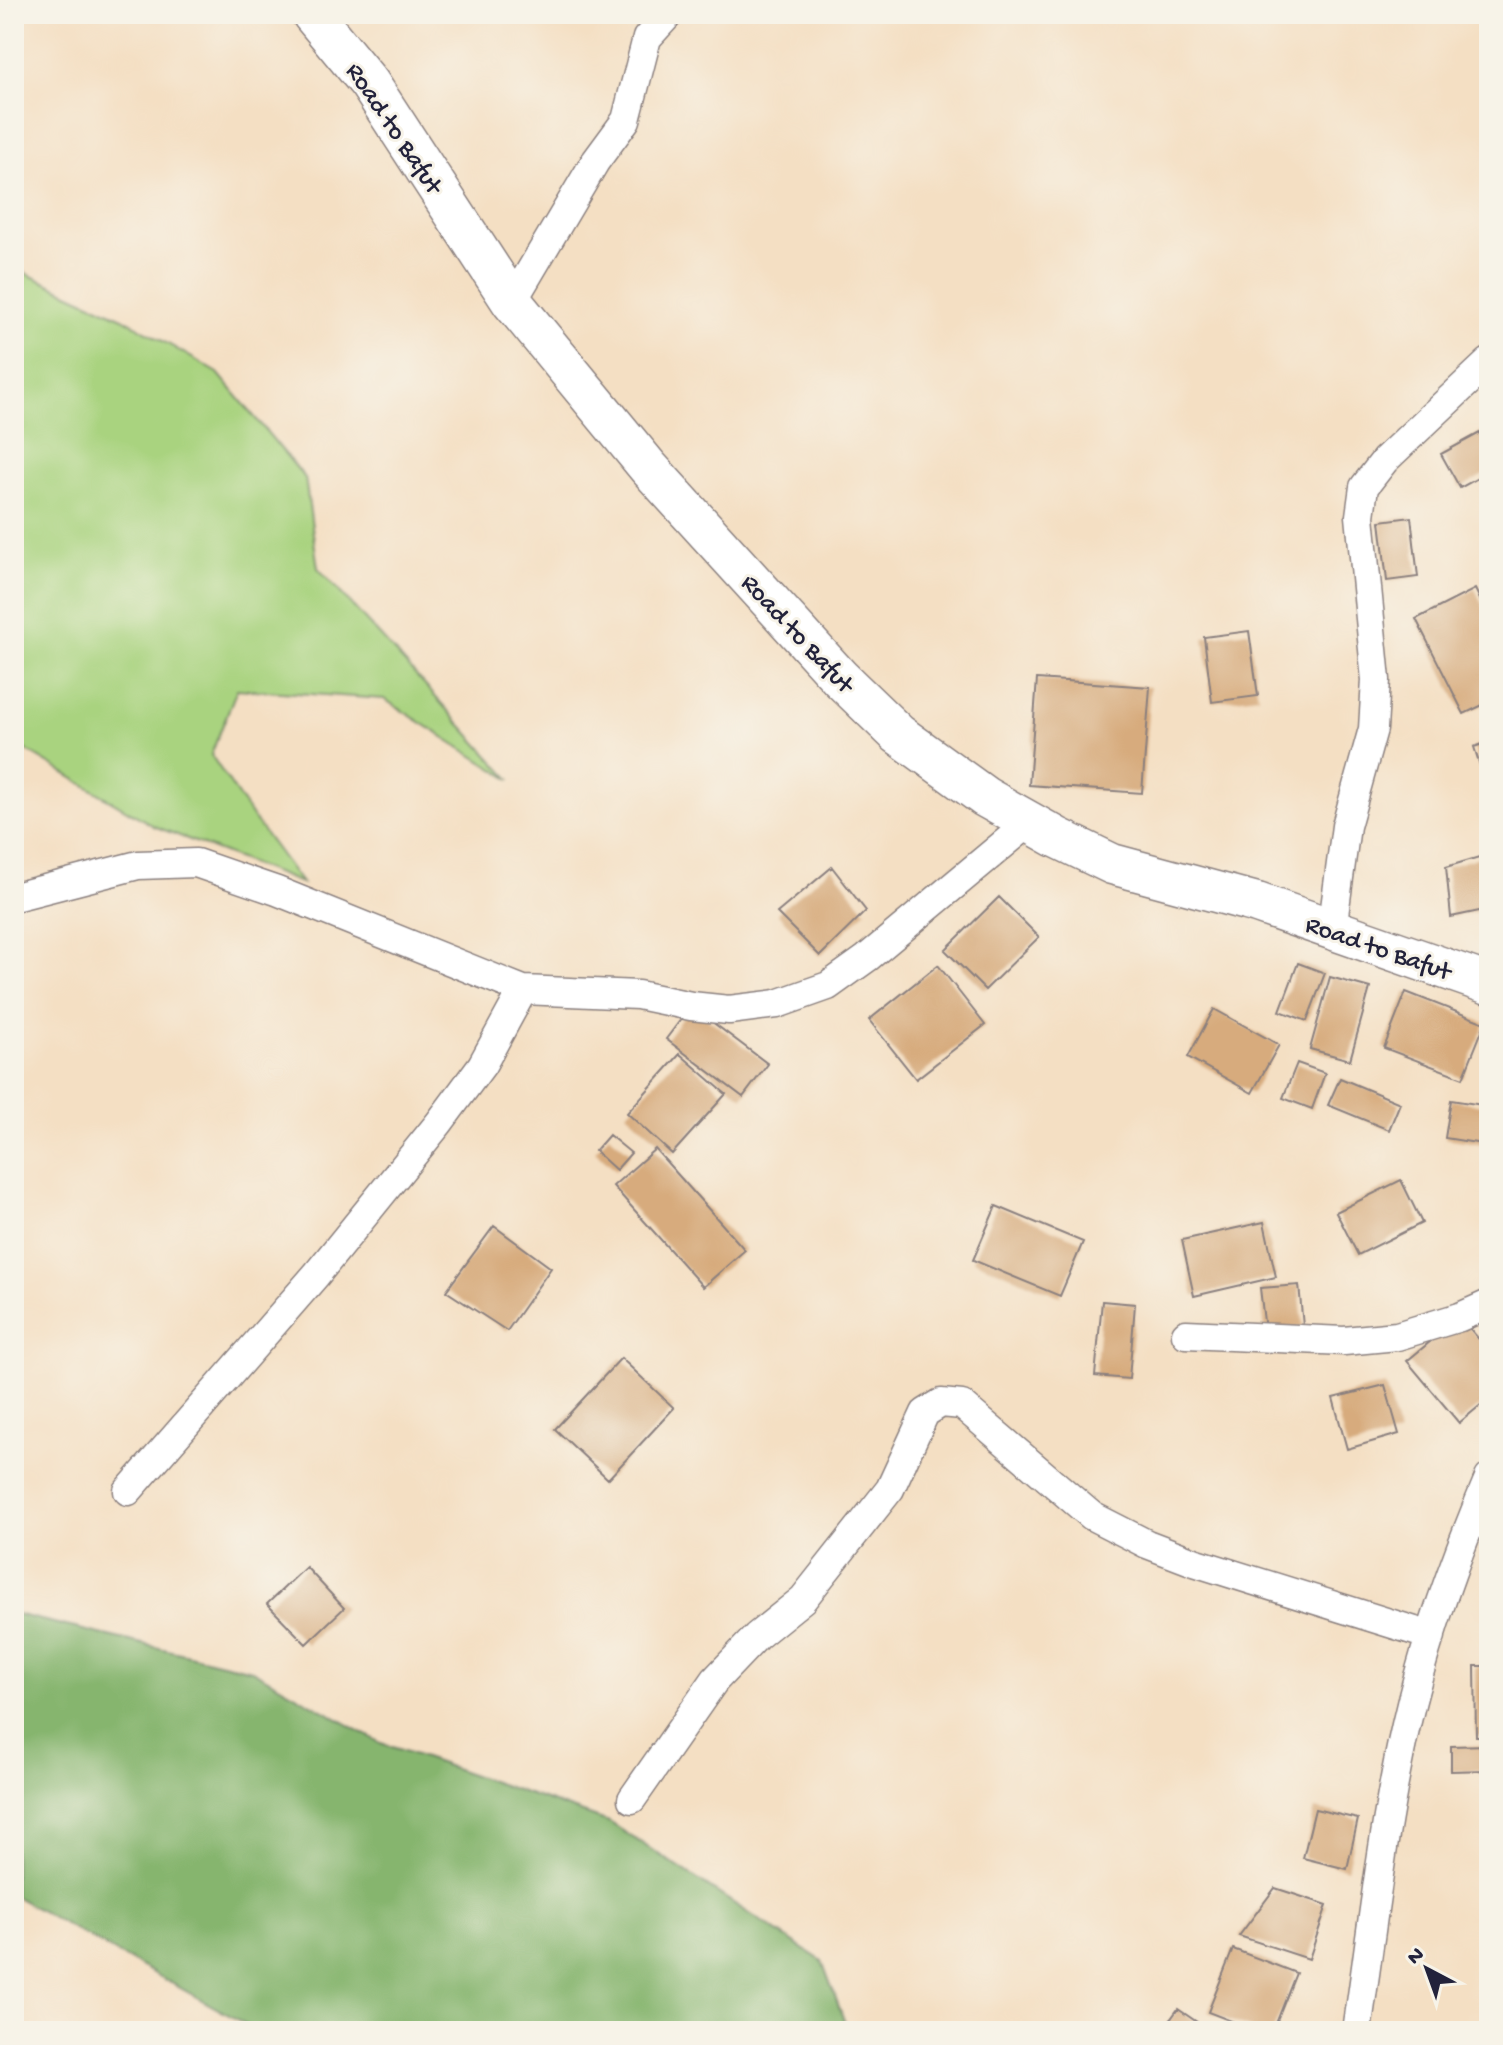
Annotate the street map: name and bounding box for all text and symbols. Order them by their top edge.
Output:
street label: Road to Bafut [337,58,449,203]
street label: Road to Bafut [733,569,860,703]
street label: Road to Bafut [1301,911,1457,990]
north arrow [1387,1929,1467,2009]
text: N [1403,1942,1430,1971]

